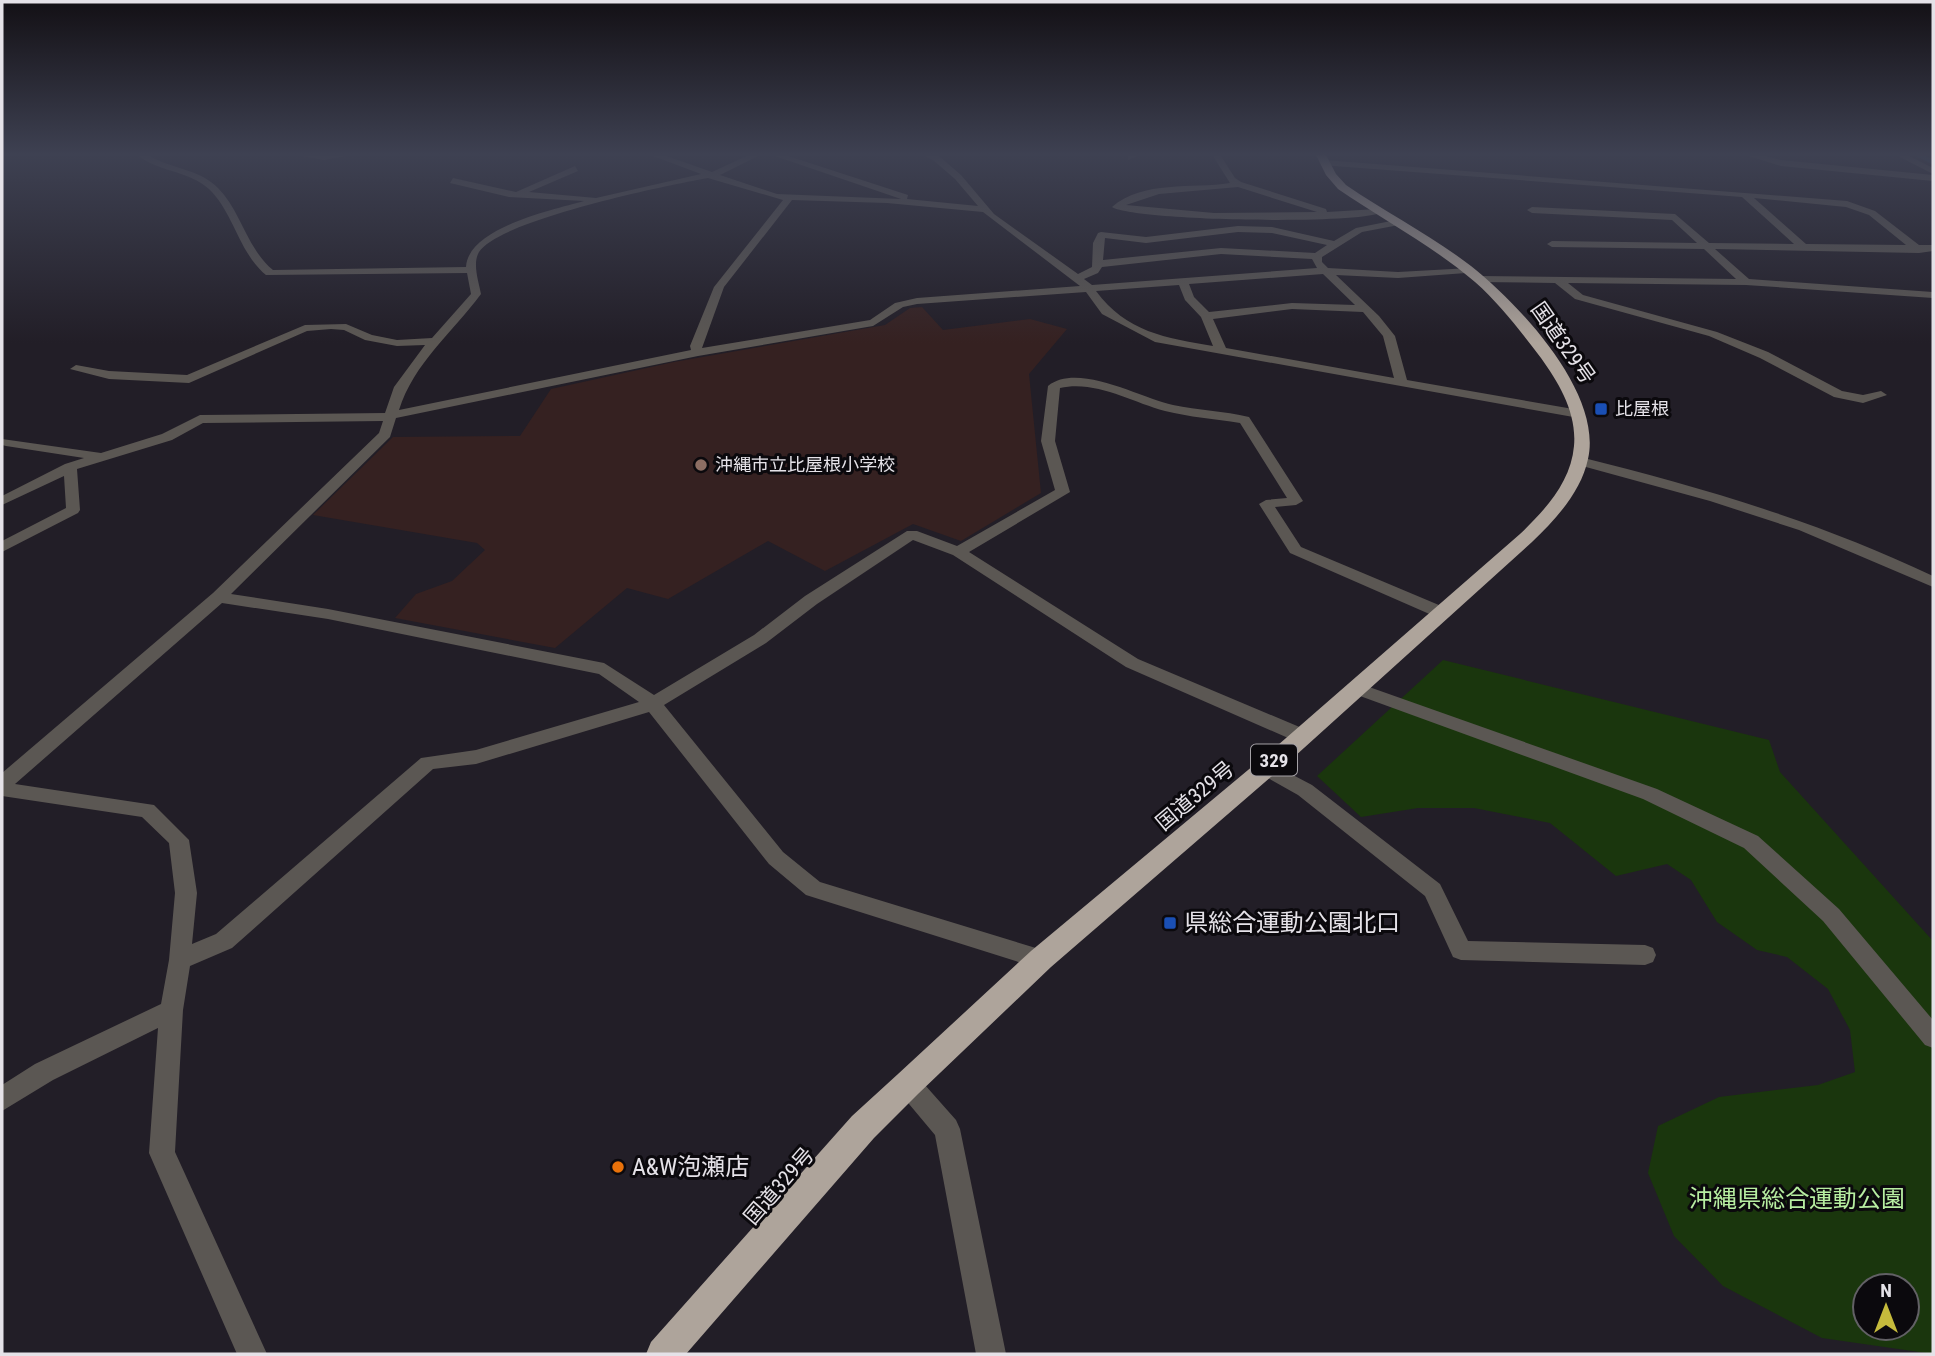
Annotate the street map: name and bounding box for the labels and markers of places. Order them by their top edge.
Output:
place label: 比屋根 [1615,398,1669,419]
marker: 比屋根 [1593,401,1609,417]
place label: 沖縄市立比屋根小学校 [715,454,895,475]
marker: 沖縄市立比屋根小学校 [693,457,709,473]
place label: 県総合運動公園北口 [1184,909,1400,937]
marker: 県総合運動公園北口 [1162,915,1178,931]
place label: A&W泡瀬店 [632,1153,749,1181]
marker: A&W泡瀬店 [610,1159,626,1175]

